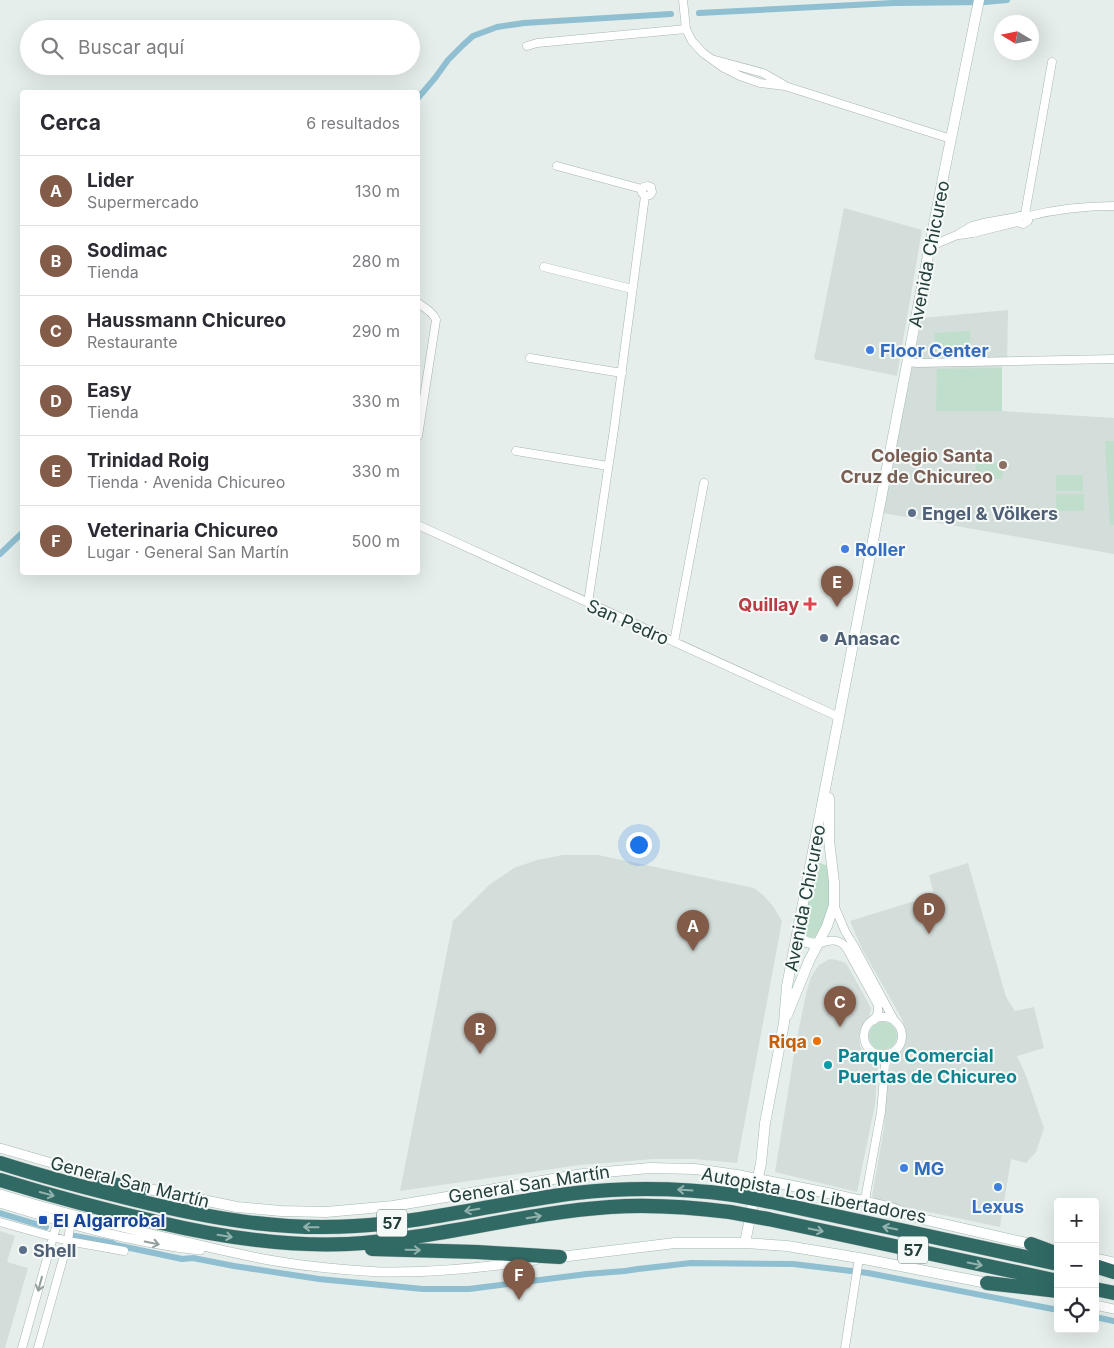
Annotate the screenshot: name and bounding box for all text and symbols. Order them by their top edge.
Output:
north arrow [994,15,1039,60]
search box [20,20,420,75]
icon: search [38,34,66,62]
text: Buscar aquí [78,36,184,59]
text: Cerca [40,110,101,135]
text: 6 resultados [306,113,400,133]
text: Lider [87,169,134,192]
street label: Avenida Chicureo [904,179,954,329]
text: A [50,181,62,201]
text: 130 m [355,181,400,201]
text: Supermercado [87,192,199,212]
text: Sodimac [87,239,168,262]
text: B [51,251,61,271]
text: 280 m [352,251,400,271]
text: Tienda [87,262,139,282]
text: Haussmann Chicureo [87,309,286,332]
text: C [50,321,62,341]
text: 290 m [352,321,400,341]
text: Restaurante [87,332,177,352]
place label: Floor Center [880,340,989,361]
marker: Floor Center [864,344,876,356]
text: Easy [87,379,132,402]
text: D [50,391,62,411]
text: 330 m [352,391,400,411]
text: Tienda [87,402,139,422]
place label: Colegio Santa Cruz de Chicureo [840,445,993,487]
text: Trinidad Roig [87,449,209,472]
marker: Colegio Santa Cruz de Chicureo [997,459,1009,471]
text: E [51,461,61,481]
text: 330 m [352,461,400,481]
text: Tienda · Avenida Chicureo [87,472,285,492]
place label: Engel & Völkers [922,503,1058,524]
marker: Engel & Völkers [906,507,918,519]
text: Veterinaria Chicureo [87,519,278,542]
text: F [51,531,61,551]
text: 500 m [352,531,400,551]
place label: Roller [855,539,905,560]
text: Lugar · General San Martín [87,542,289,562]
marker: Roller [839,543,851,555]
pin: E [821,566,853,607]
place label: Quillay [738,594,799,615]
street label: San Pedro [584,595,672,649]
marker: Quillay [803,597,817,611]
place label: Anasac [834,628,900,649]
marker: Anasac [818,632,830,644]
street label: Avenida Chicureo [780,823,830,973]
your location [626,832,652,858]
pin: D [913,893,945,934]
pin: A [677,910,709,951]
pin: C [824,986,856,1027]
pin: B [464,1013,496,1054]
place label: Riqa [769,1031,807,1052]
marker: Riqa [811,1035,823,1047]
place label: Parque Comercial Puertas de Chicureo [838,1045,1017,1087]
marker: Parque Comercial Puertas de Chicureo [822,1059,834,1071]
street label: General San Martín [48,1152,212,1212]
place label: MG [914,1158,944,1179]
street label: General San Martín [447,1161,611,1207]
marker: MG [898,1162,910,1174]
street label: Autopista Los Libertadores [700,1163,928,1227]
marker: Lexus [992,1181,1004,1193]
one-way arrow [678,1185,694,1195]
one-way arrow [38,1190,54,1199]
place label: Lexus [972,1196,1024,1217]
map controls [1054,1198,1099,1333]
button: + [1054,1198,1099,1243]
one-way arrow [464,1205,480,1215]
place label: El Algarrobal [53,1210,165,1231]
road number: 57 [377,1210,407,1236]
one-way arrow [525,1211,541,1221]
marker: El Algarrobal [37,1214,49,1226]
one-way arrow [303,1222,320,1232]
one-way arrow [883,1223,899,1232]
one-way arrow [807,1225,823,1235]
one-way arrow [217,1231,233,1241]
road number: 57 [898,1236,928,1264]
one-way arrow [144,1239,160,1248]
place label: Shell [33,1240,76,1261]
button: − [1054,1243,1099,1288]
marker: Shell [17,1244,29,1256]
one-way arrow [404,1245,421,1255]
pin: F [503,1259,535,1300]
one-way arrow [966,1259,982,1269]
one-way arrow [34,1275,44,1291]
button: locate [1054,1288,1099,1333]

